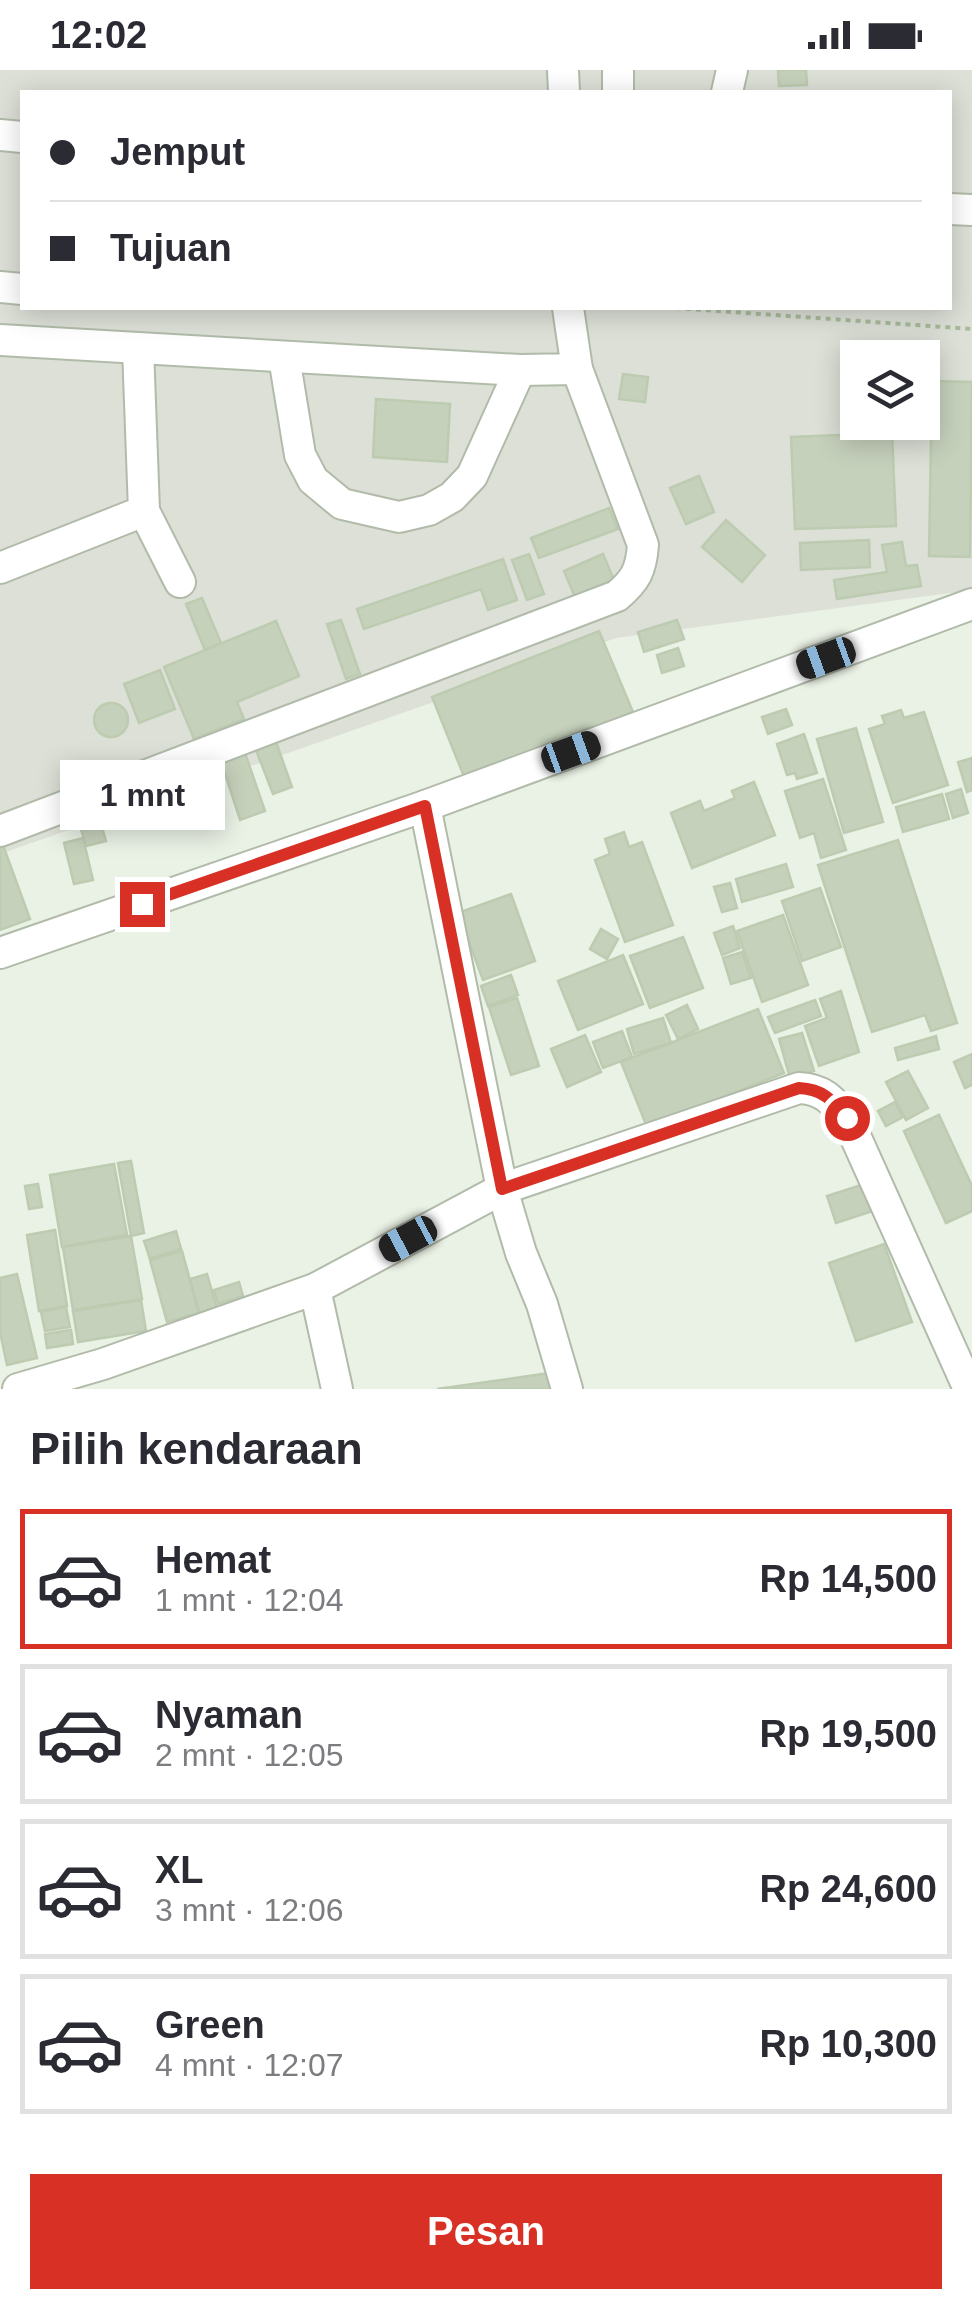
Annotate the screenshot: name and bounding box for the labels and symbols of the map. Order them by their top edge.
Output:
car [793,634,859,682]
car [538,728,604,776]
callout: 1 mnt [59,759,224,829]
route end [120,882,165,927]
route start [825,1096,870,1141]
car [374,1212,442,1266]

